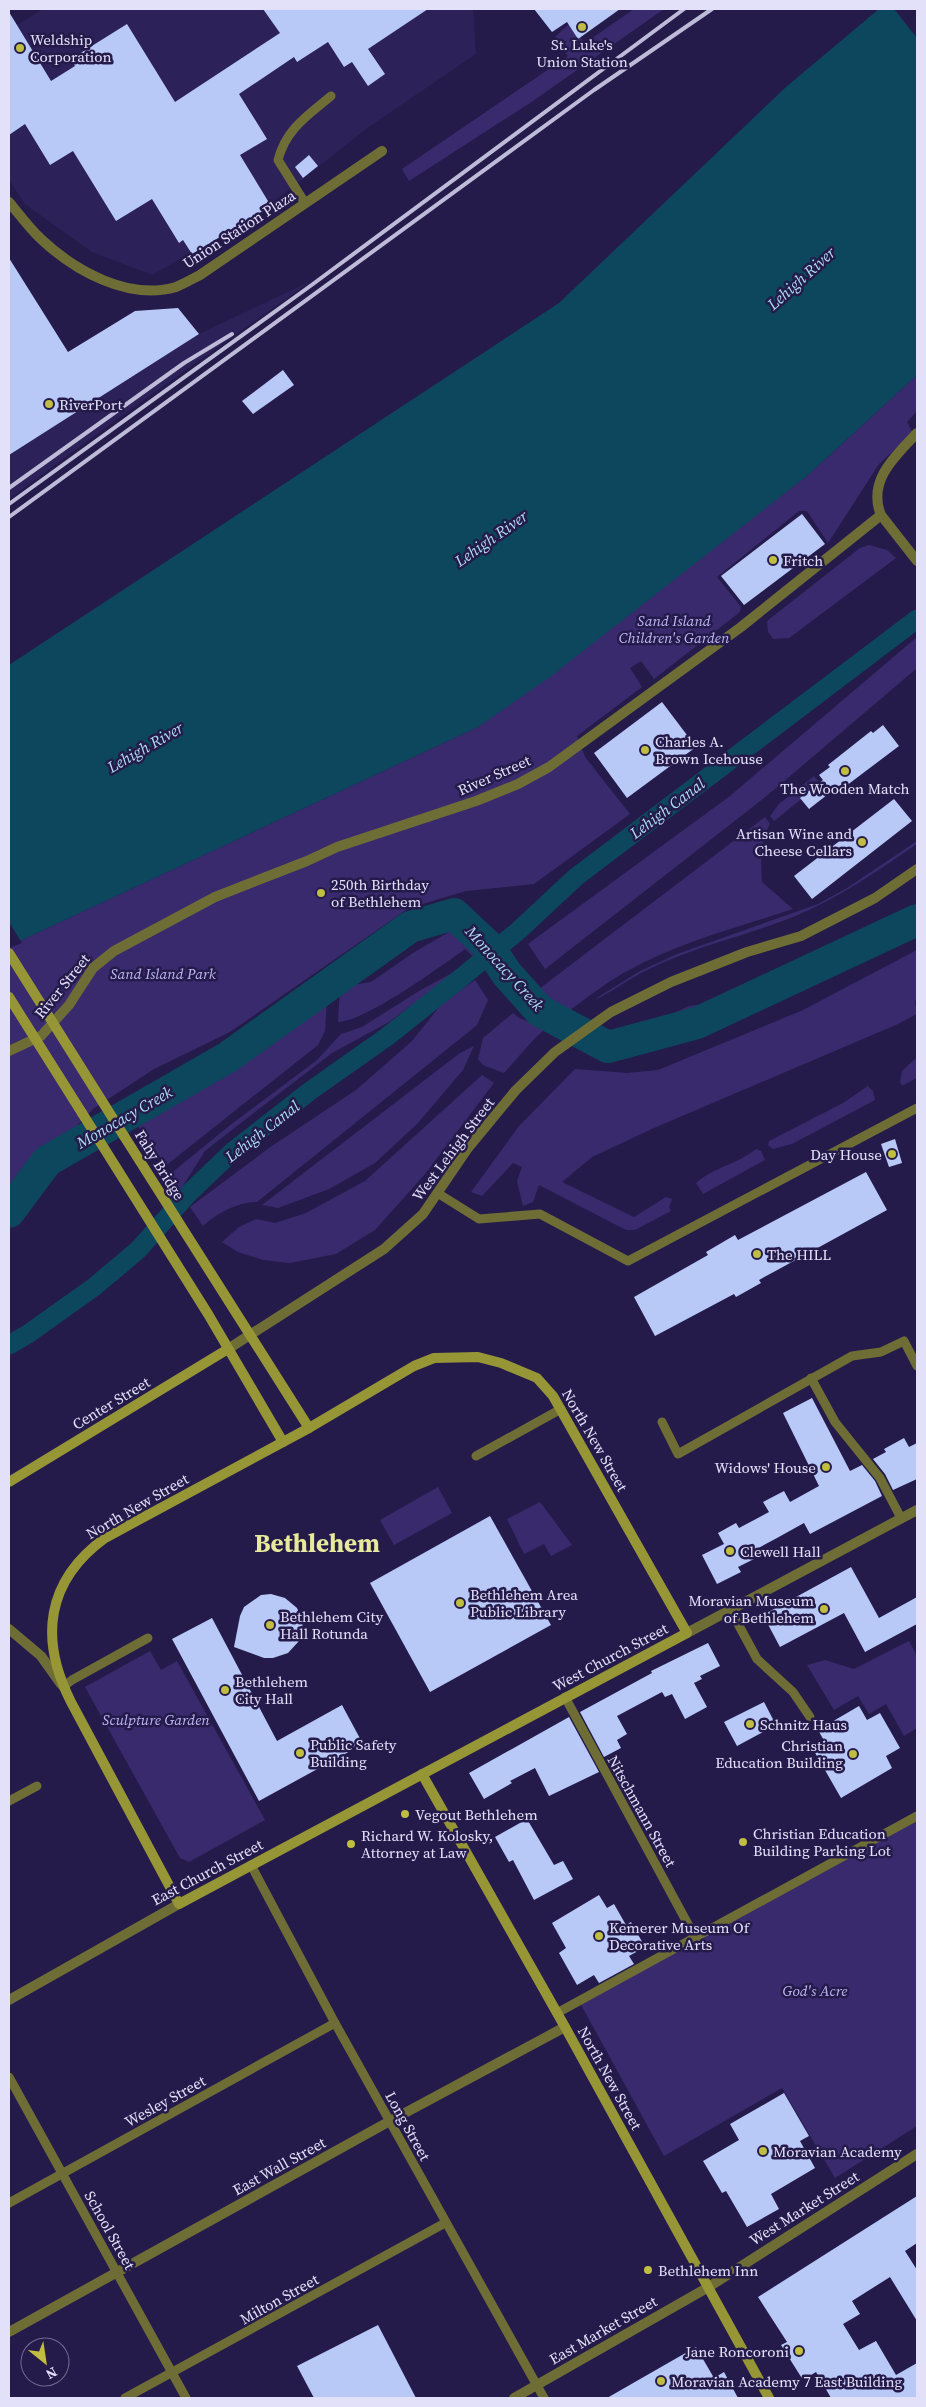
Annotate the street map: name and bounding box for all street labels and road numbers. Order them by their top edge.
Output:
street label: Union Station Plaza [179,185,300,273]
street label: River Street [454,750,534,800]
street label: River Street [29,949,95,1023]
street label: West Lehigh Street [407,1093,499,1205]
street label: Fahy Bridge [130,1126,190,1204]
street label: Center Street [68,1371,154,1434]
street label: North New Street [557,1385,633,1495]
street label: North New Street [82,1468,192,1544]
street label: West Church Street [549,1618,671,1696]
street label: Nitschmann Street [603,1751,681,1871]
street label: East Church Street [148,1834,266,1910]
street label: North New Street [573,2023,647,2134]
street label: Wesley Street [121,2070,209,2132]
street label: Long Street [380,2088,436,2165]
street label: East Wall Street [229,2132,329,2200]
street label: West Market Street [745,2166,863,2250]
street label: School Street [80,2187,140,2273]
street label: Milton Street [236,2269,322,2329]
street label: East Market Street [545,2291,661,2369]

